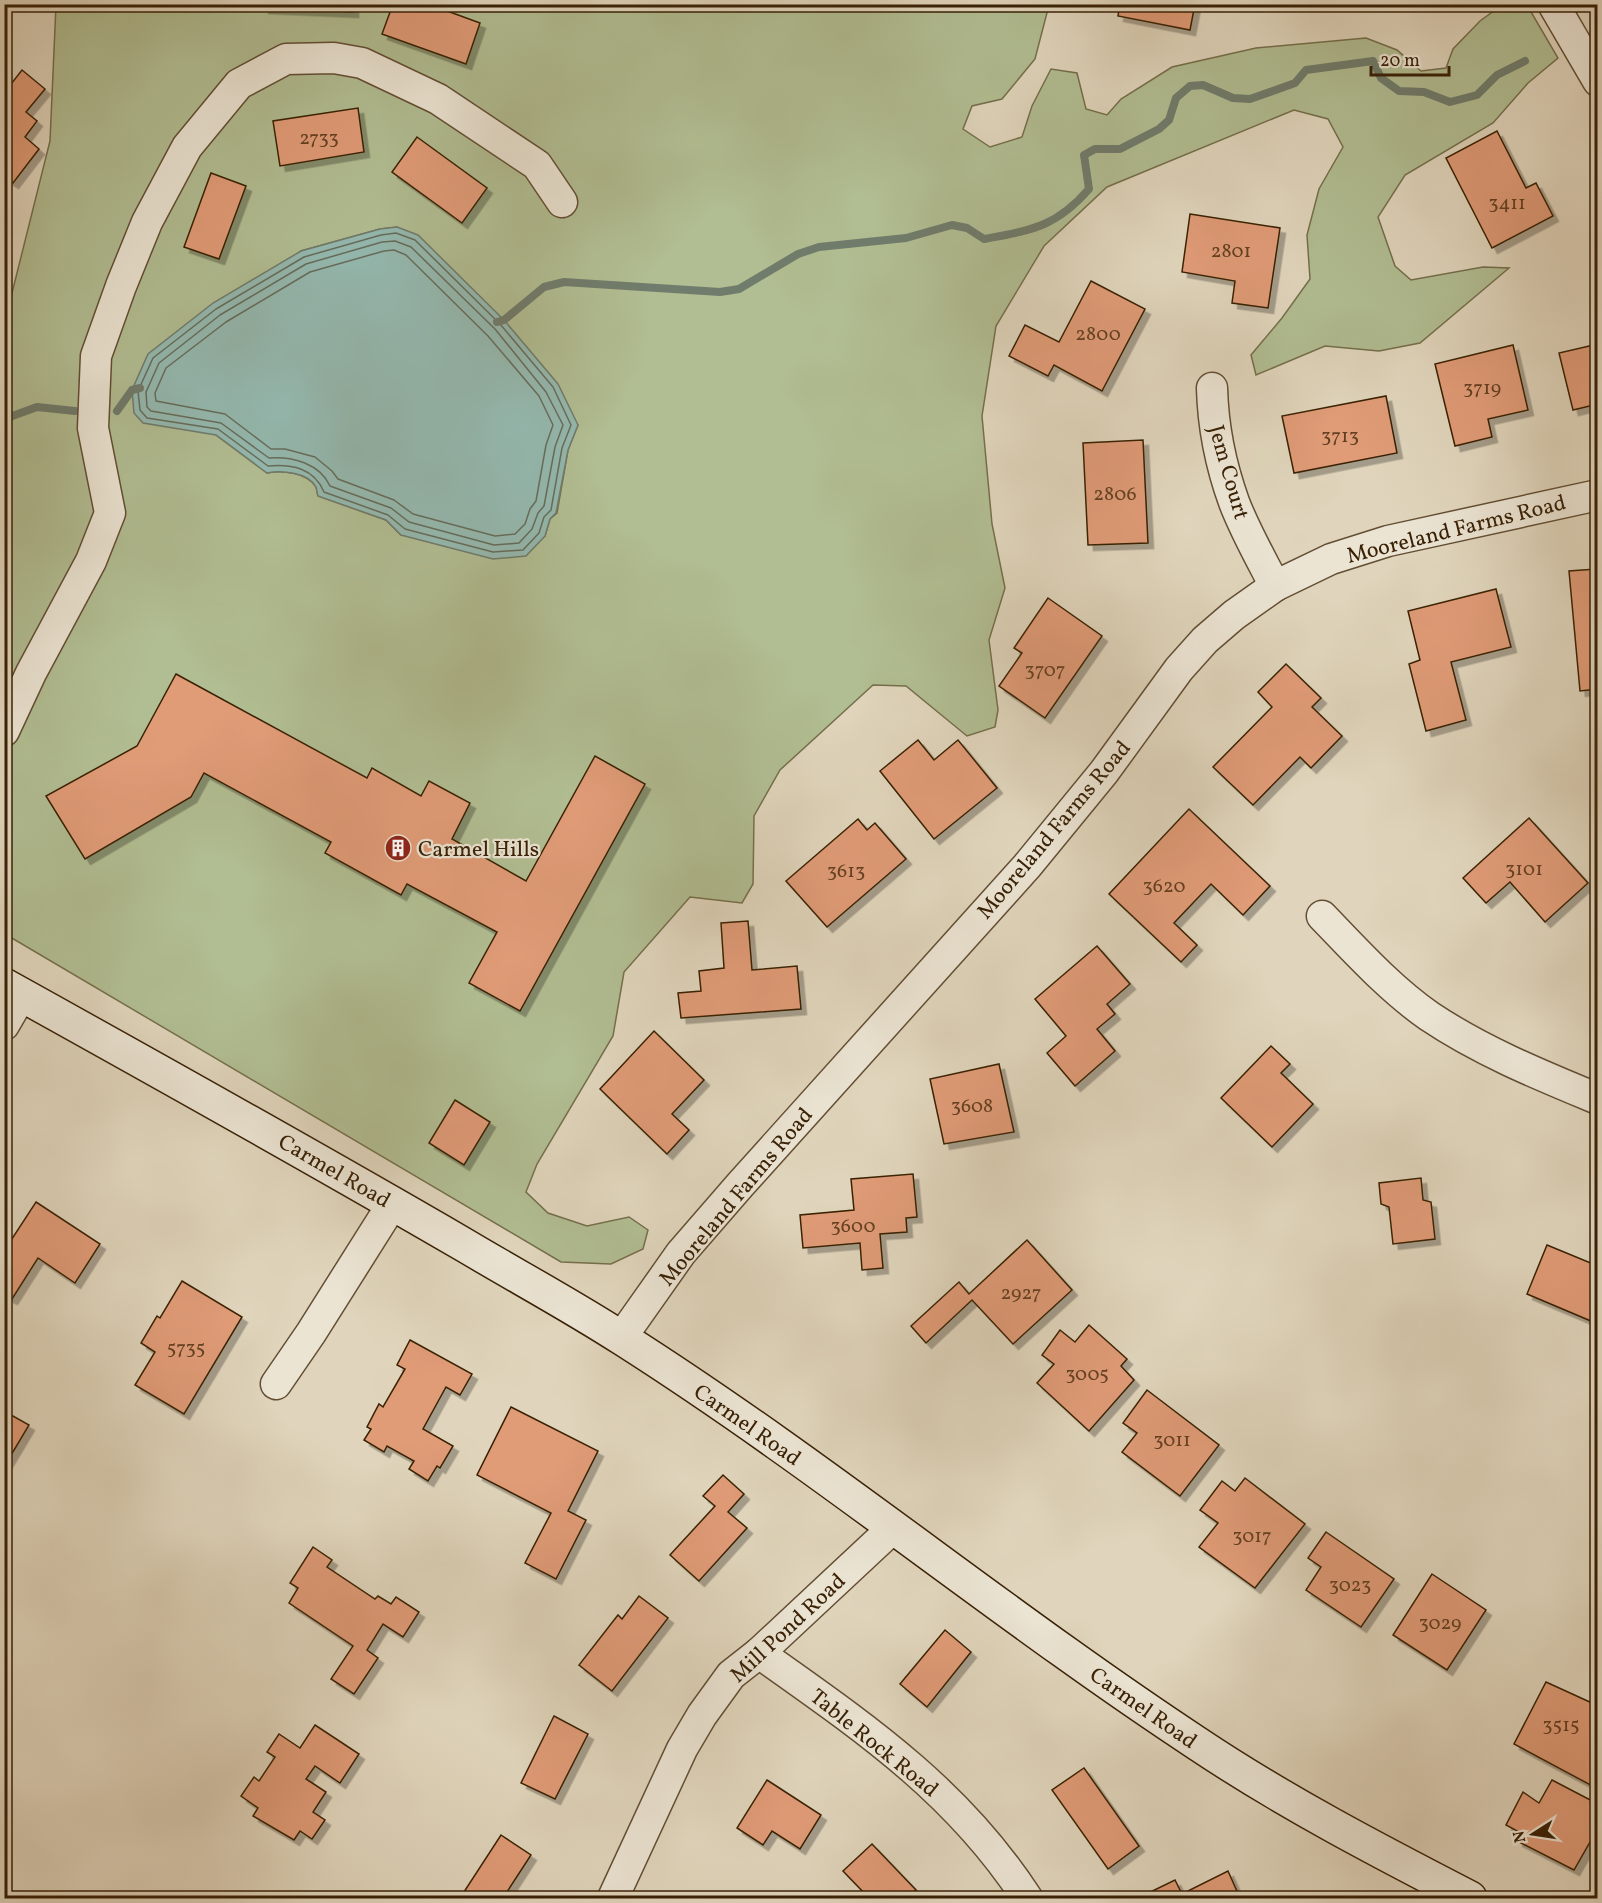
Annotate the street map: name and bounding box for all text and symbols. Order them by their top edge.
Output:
scale bar [1371,39,1449,77]
text: 20 m [1380,49,1420,74]
house number: 2733 [299,125,339,153]
house number: 3411 [1488,190,1526,218]
house number: 2801 [1211,238,1251,266]
house number: 2800 [1075,321,1121,349]
house number: 3719 [1463,375,1501,403]
street label: Jem Court [1199,422,1256,524]
house number: 3713 [1321,423,1359,451]
house number: 2806 [1093,481,1137,509]
street label: Mooreland Farms Road [1344,488,1569,573]
house number: 3707 [1025,657,1065,685]
street label: Mooreland Farms Road [971,734,1139,927]
building icon: Carmel Hills [383,833,413,863]
place label: Carmel Hills [418,835,539,866]
house number: 3101 [1505,856,1543,884]
house number: 3613 [827,858,865,886]
house number: 3620 [1143,873,1185,901]
house number: 3608 [951,1093,993,1121]
street label: Mooreland Farms Road [653,1101,821,1294]
street label: Carmel Road [272,1127,396,1217]
house number: 3600 [831,1213,875,1241]
house number: 2927 [1001,1280,1041,1308]
house number: 5735 [167,1335,205,1363]
house number: 3005 [1065,1361,1109,1389]
street label: Carmel Road [686,1377,807,1475]
house number: 3011 [1153,1427,1191,1455]
house number: 3017 [1232,1523,1272,1551]
street label: Mill Pond Road [724,1567,854,1691]
house number: 3023 [1329,1572,1371,1600]
house number: 3029 [1419,1610,1461,1638]
street label: Carmel Road [1082,1660,1203,1758]
street label: Table Rock Road [803,1682,944,1806]
house number: 3515 [1542,1712,1580,1740]
north arrow [1503,1804,1563,1864]
text: N [1508,1828,1532,1845]

